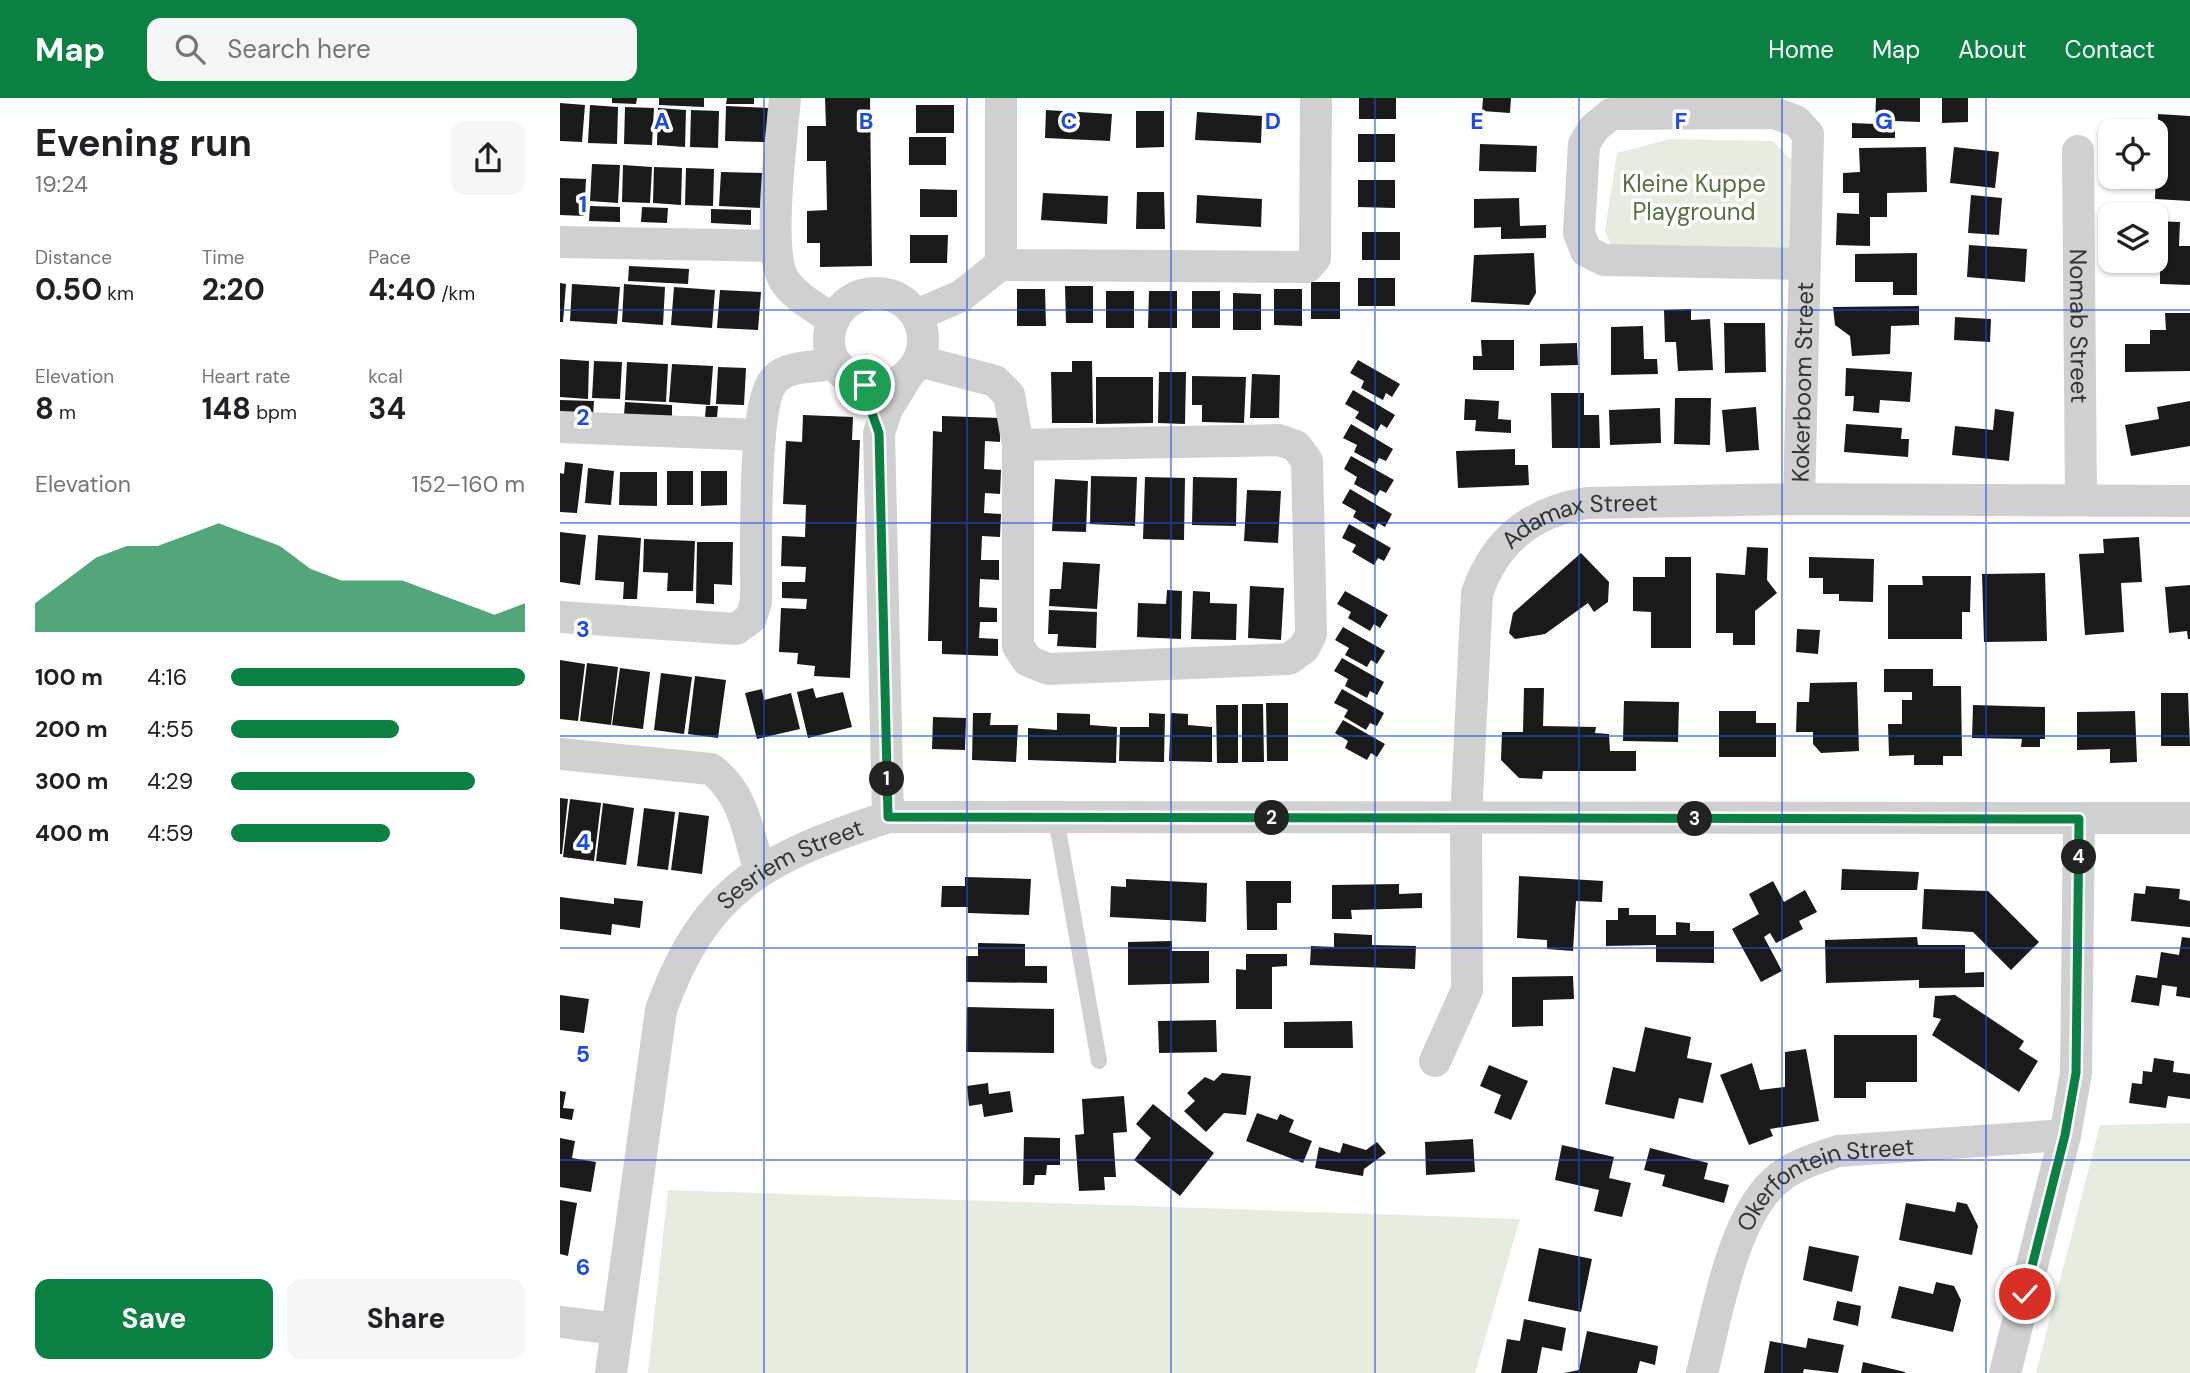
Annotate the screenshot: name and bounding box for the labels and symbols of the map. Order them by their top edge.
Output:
text: A [654,106,670,136]
text: B [859,106,873,136]
text: C [1061,106,1077,136]
text: D [1265,106,1281,136]
text: E [1470,106,1484,136]
text: F [1675,106,1688,136]
text: G [1875,106,1893,136]
park label: Kleine Kuppe Playground [1622,168,1766,227]
text: 1 [579,189,587,219]
street label: Nomab Street [2063,248,2096,404]
street label: Kokerboom Street [1784,281,1820,483]
pin [835,355,895,415]
text: 2 [576,402,590,432]
street label: Adamax Street [1494,486,1658,555]
text: 3 [576,614,590,644]
pin: 1 [870,762,904,796]
pin: 2 [1254,800,1290,836]
pin: 3 [1678,802,1712,836]
street label: Sesriem Street [709,811,867,916]
text: 4 [576,827,591,857]
pin: 4 [2062,840,2096,874]
text: 5 [576,1039,590,1069]
street label: Okerfontein Street [1729,1130,1915,1236]
text: 6 [576,1252,590,1282]
pin [1995,1264,2055,1324]

